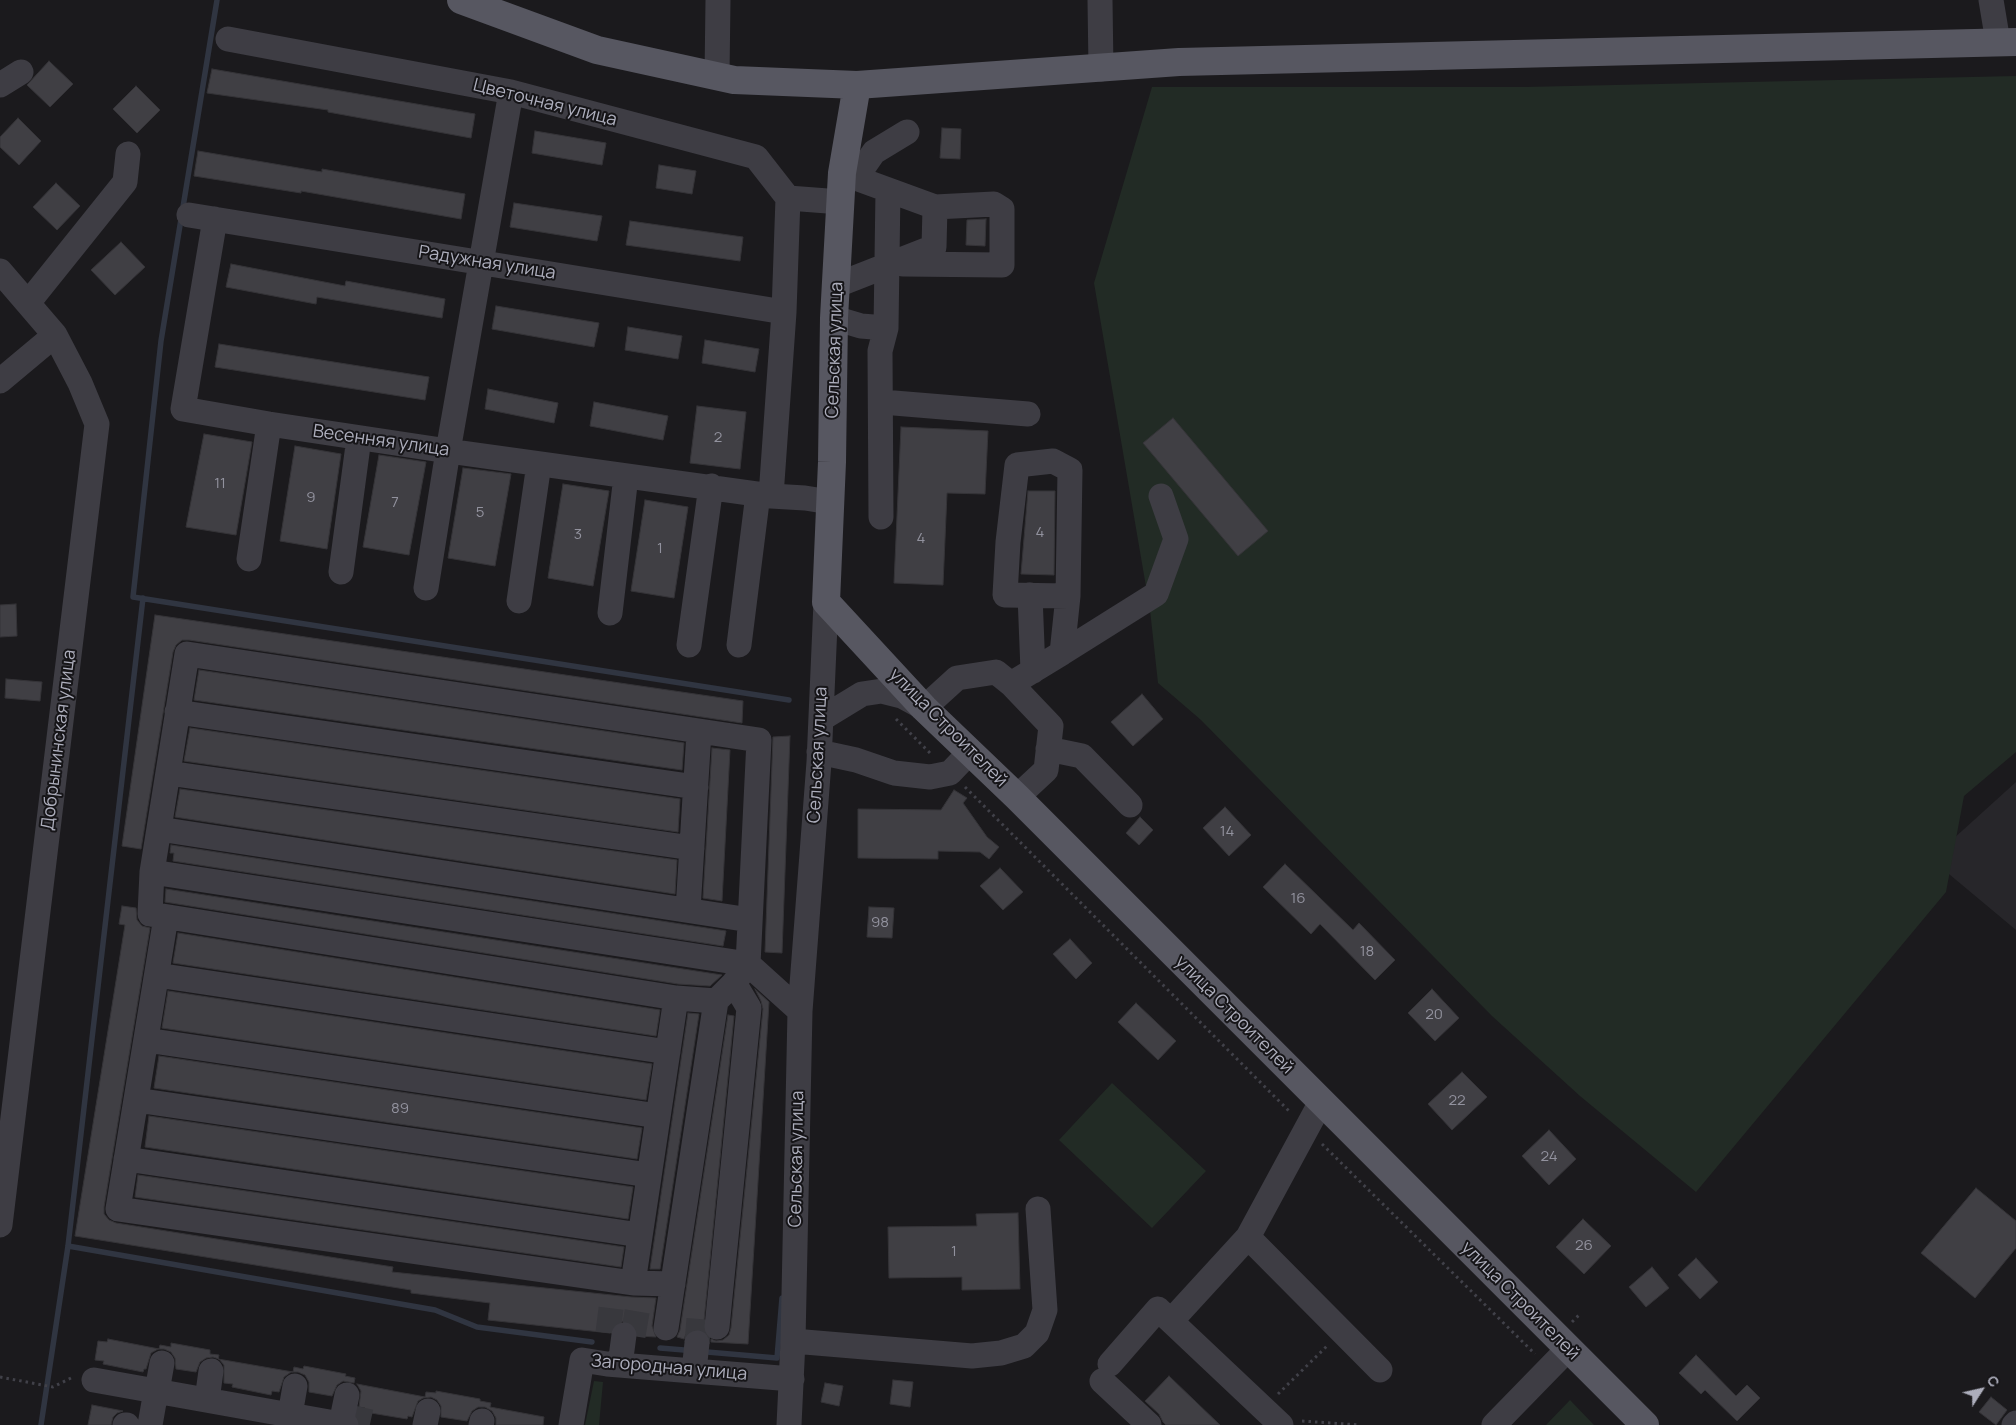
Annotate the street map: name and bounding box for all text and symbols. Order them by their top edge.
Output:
street label: Цветочная улица [471,75,619,131]
street label: Радужная улица [417,241,557,285]
street label: Сельская улица [822,281,848,419]
street label: Весенняя улица [311,421,451,461]
house number: 2 [714,429,722,447]
house number: 11 [214,475,226,493]
house number: 9 [306,489,316,507]
house number: 7 [391,494,399,512]
house number: 5 [476,504,484,522]
house number: 4 [1036,524,1044,542]
house number: 3 [574,526,582,544]
house number: 4 [917,530,925,548]
house number: 1 [657,540,663,558]
street label: Добрынинская улица [37,648,81,832]
street label: улица Строителей [884,664,1012,792]
street label: Сельская улица [804,686,832,824]
house number: 14 [1220,823,1234,841]
house number: 16 [1290,890,1306,908]
house number: 98 [871,914,889,932]
house number: 18 [1360,943,1374,961]
street label: улица Строителей [1170,951,1298,1079]
house number: 20 [1425,1006,1443,1024]
street label: Сельская улица [785,1090,809,1228]
house number: 22 [1448,1092,1466,1110]
house number: 89 [391,1100,409,1118]
house number: 24 [1540,1148,1558,1166]
street label: улица Строителей [1456,1237,1584,1365]
house number: 26 [1575,1237,1593,1255]
house number: 1 [951,1243,957,1261]
street label: Загородная улица [590,1350,748,1386]
north arrow [1956,1365,2006,1415]
text: С [1983,1371,2004,1391]

